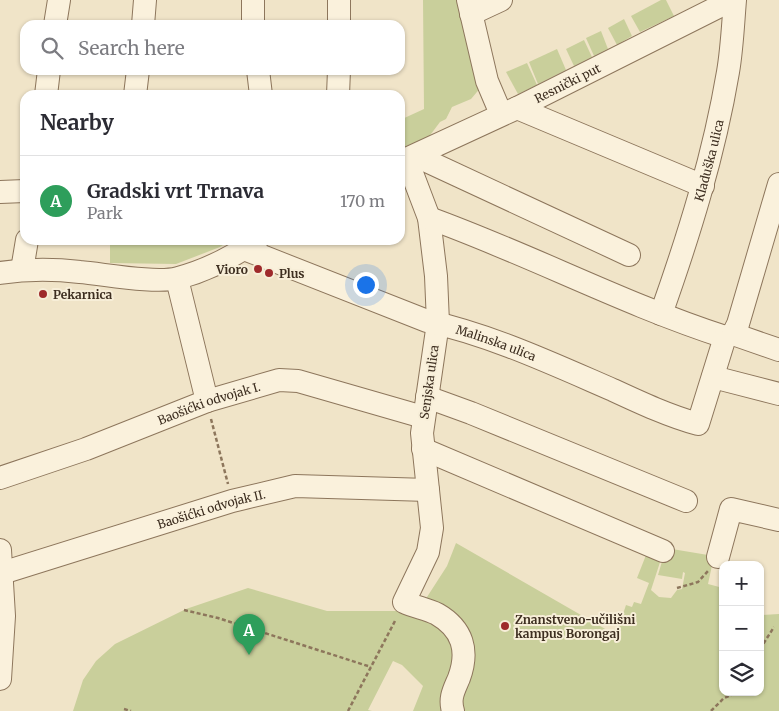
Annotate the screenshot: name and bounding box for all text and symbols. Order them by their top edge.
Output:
search box [20,20,405,75]
icon: search [38,34,66,62]
text: Search here [78,36,185,60]
street label: Resnički put [532,60,603,106]
text: Nearby [40,109,114,136]
street label: Kladuška ulica [691,117,726,203]
text: Gradski vrt Trnava [87,179,264,203]
text: A [50,191,62,211]
text: 170 m [340,191,385,211]
text: Park [87,203,123,223]
place label: Vioro [215,262,248,277]
marker: Vioro [252,263,264,275]
place label: Plus [279,266,304,281]
marker: Plus [263,267,275,279]
your location [353,272,379,298]
place label: Pekarnica [53,287,113,302]
marker: Pekarnica [37,288,49,300]
street label: Malinska ulica [454,321,539,364]
street label: Senjska ulica [416,343,442,420]
street label: Baošićki odvojak I. [155,378,262,427]
street label: Baošićki odvojak II. [155,486,267,532]
map controls [719,561,764,696]
button: + [719,561,764,606]
button: − [719,606,764,651]
place label: Znanstveno-učilišni kampus Borongaj [515,612,635,641]
pin: A [233,614,265,655]
marker: Znanstveno-učilišni kampus Borongaj [499,620,511,632]
button: layers [719,651,764,696]

